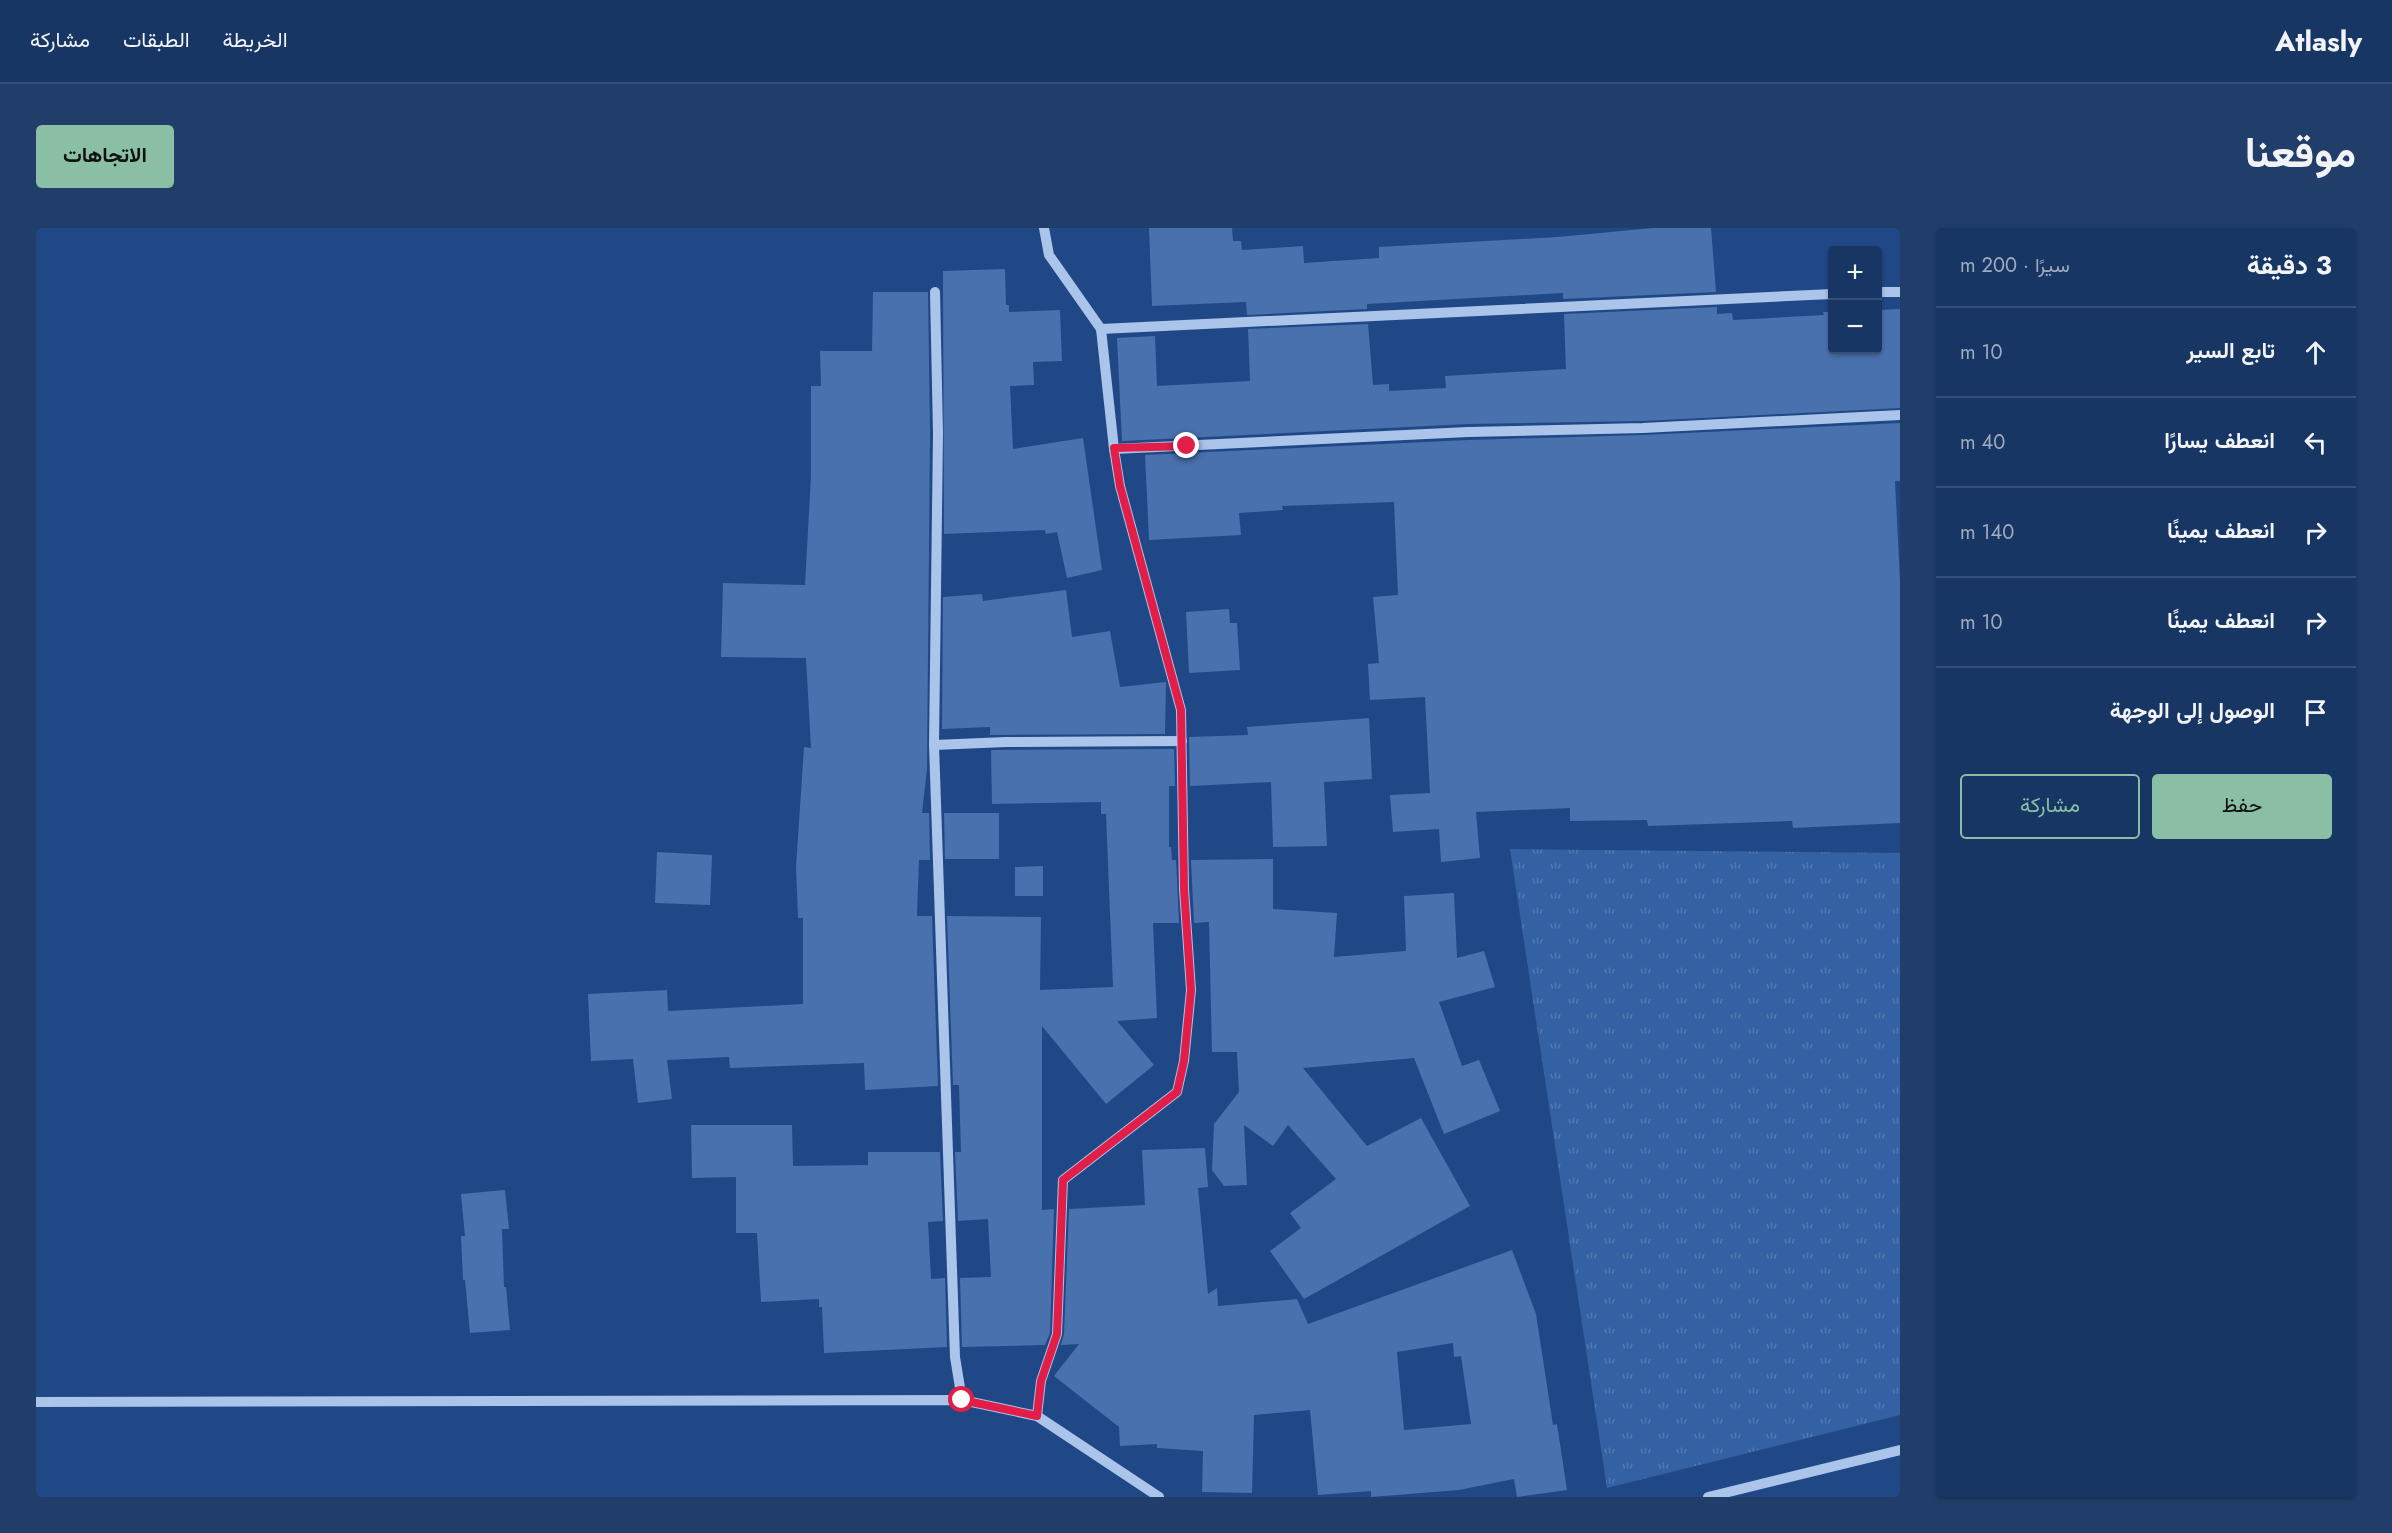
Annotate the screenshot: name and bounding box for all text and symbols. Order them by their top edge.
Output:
text: Atlasly [2275,21,2362,62]
text: مشاركة [30,25,90,55]
text: الطبقات [123,25,190,55]
text: الخريطة [223,25,288,55]
text: موقعنا [2245,122,2356,183]
button: الاتجاهات [36,125,174,188]
map controls [1828,246,1882,354]
button: + [1828,246,1882,300]
text: 3 دقيقة [2247,246,2332,284]
text: سيرًا · 200 m [1960,251,2070,280]
button: − [1828,300,1882,354]
text: تابع السير [2186,334,2275,366]
icon: ahead [2299,336,2332,369]
text: 10 m [1960,338,2003,367]
text: انعطف يسارًا [2164,424,2275,456]
icon: left [2299,426,2332,459]
text: 40 m [1960,428,2005,457]
route end [1173,432,1199,458]
text: انعطف يمينًا [2167,514,2275,546]
icon: right [2299,516,2332,549]
text: 140 m [1960,518,2014,547]
text: انعطف يمينًا [2167,604,2275,636]
icon: right [2299,606,2332,639]
text: 10 m [1960,608,2003,637]
text: الوصول إلى الوجهة [2110,694,2275,726]
icon: arrive [2299,696,2332,729]
button: مشاركة [1960,774,2140,839]
button: حفظ [2152,774,2332,839]
route start [948,1386,974,1412]

